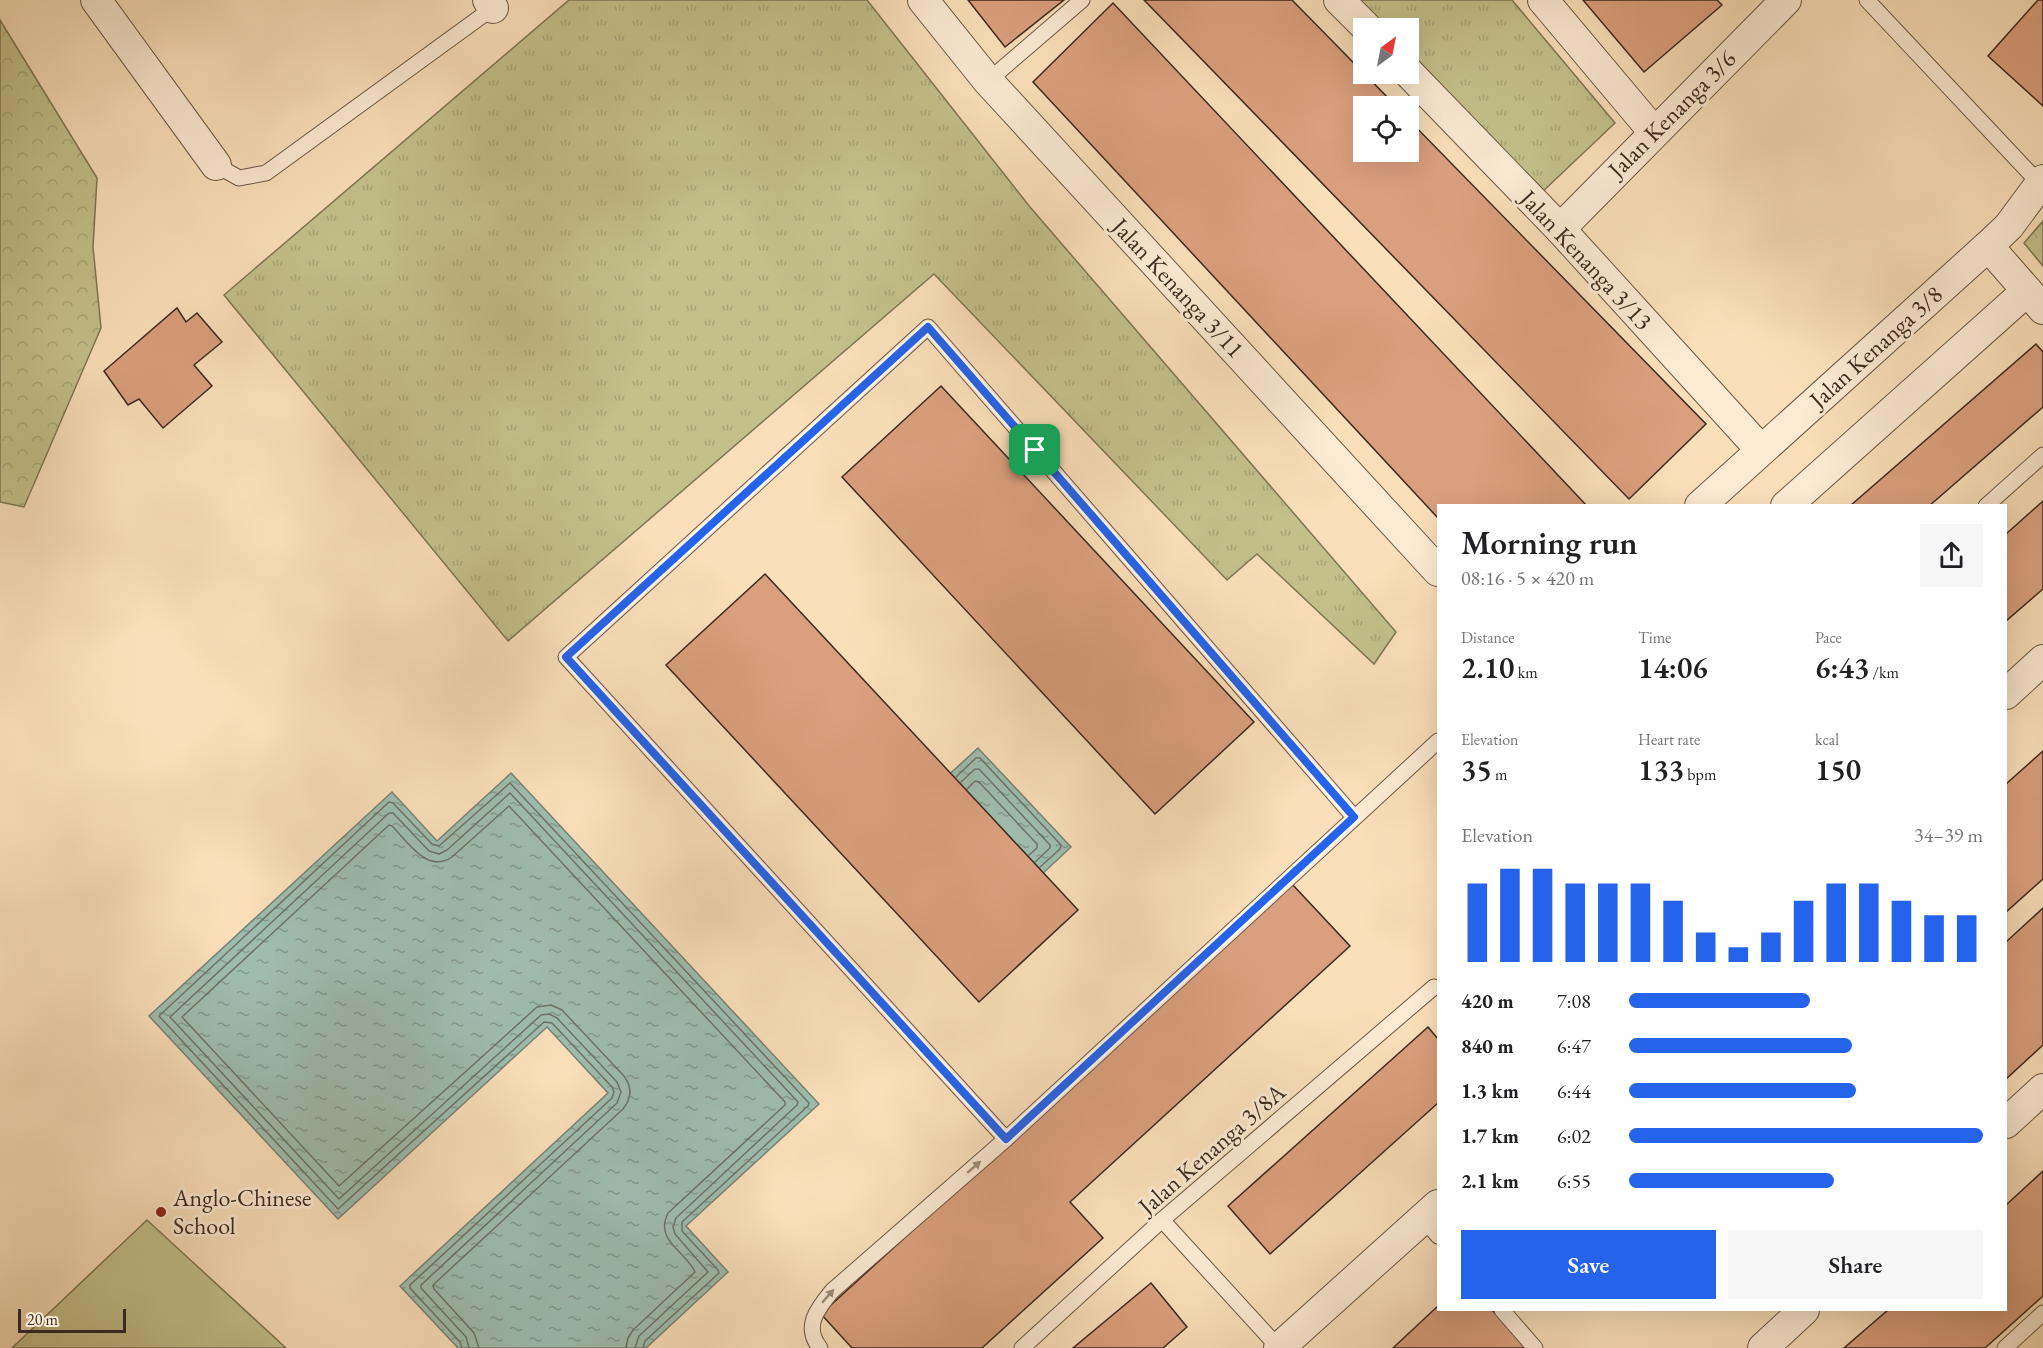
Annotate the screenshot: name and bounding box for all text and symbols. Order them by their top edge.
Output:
north arrow [1353,18,1419,84]
map controls [1353,18,1419,162]
street label: Jalan Kenanga 3/6 [1600,43,1742,186]
button: locate [1353,96,1419,162]
street label: Jalan Kenanga 3/13 [1512,182,1659,336]
street label: Jalan Kenanga 3/11 [1104,210,1251,364]
street label: Jalan Kenanga 3/8 [1801,279,1949,416]
pin [1009,424,1060,475]
icon: arrive [1018,433,1051,466]
text: Morning run [1461,521,1638,564]
button: share [1920,524,1983,587]
text: 08:16 · 5 × 420 m [1461,565,1594,591]
text: Distance [1461,627,1514,648]
text: Time [1638,627,1671,648]
text: Pace [1815,627,1842,648]
text: 2.10 [1461,648,1514,687]
text: 14:06 [1638,648,1708,687]
text: 6:43 [1815,648,1869,687]
text: km [1514,662,1538,683]
text: /km [1869,662,1899,683]
text: Elevation [1461,729,1519,750]
text: Heart rate [1638,729,1700,750]
text: kcal [1815,729,1839,750]
text: 35 [1461,750,1492,789]
text: 133 [1638,750,1684,789]
text: 150 [1815,750,1861,789]
text: m [1492,764,1507,785]
text: bpm [1684,764,1716,785]
text: Elevation [1461,822,1533,848]
text: 34–39 m [1914,822,1983,848]
text: 420 m [1461,988,1514,1014]
text: 7:08 [1557,988,1591,1014]
text: 840 m [1461,1033,1514,1059]
text: 6:47 [1557,1033,1591,1059]
street label: Jalan Kenanga 3/8A [1130,1076,1292,1222]
text: 1.3 km [1461,1078,1519,1104]
text: 6:44 [1557,1078,1591,1104]
text: 1.7 km [1461,1123,1519,1149]
text: 6:02 [1557,1123,1591,1149]
one-way arrow [966,1161,981,1174]
text: 2.1 km [1461,1168,1519,1194]
text: 6:55 [1557,1168,1591,1194]
place label: Anglo-Chinese School [172,1182,311,1241]
marker: Anglo-Chinese School [154,1205,168,1219]
button: Save [1461,1230,1716,1299]
button: Share [1728,1230,1983,1299]
one-way arrow [821,1289,835,1304]
scale bar [18,1306,126,1334]
text: 20 m [27,1309,58,1330]

